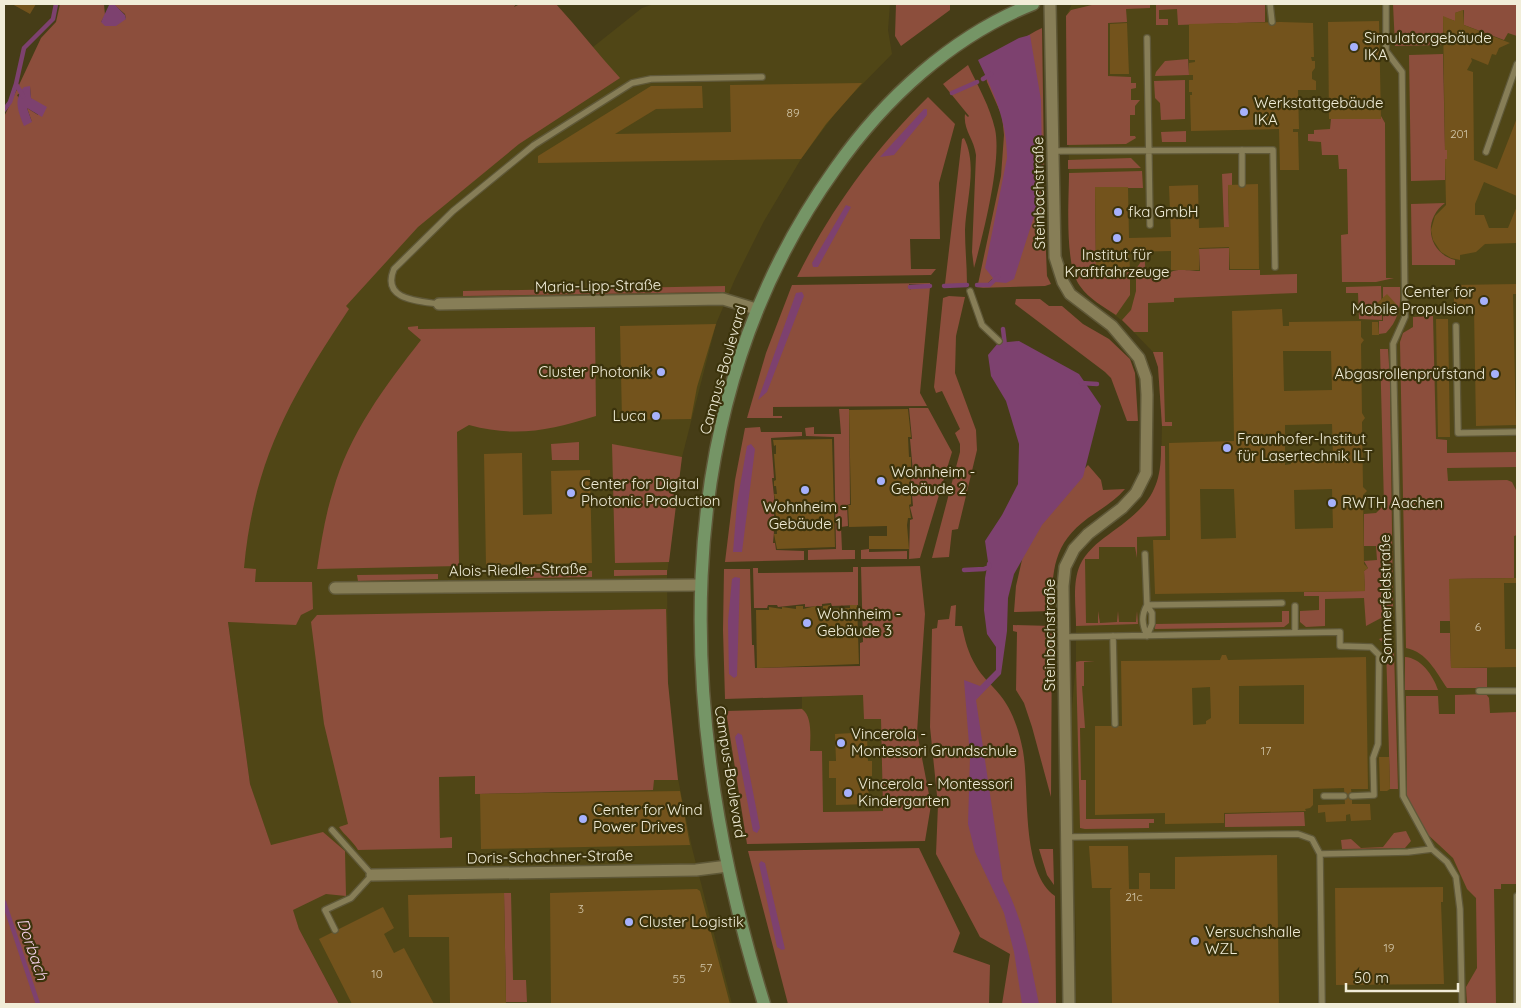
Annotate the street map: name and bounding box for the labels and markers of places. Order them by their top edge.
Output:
place label: Simulatorgebäude IKA [1364,28,1492,64]
marker: Simulatorgebäude IKA [1348,41,1360,53]
place label: Werkstattgebäude IKA [1254,93,1383,129]
marker: Werkstattgebäude IKA [1238,106,1250,118]
place label: fka GmbH [1128,202,1199,221]
marker: fka GmbH [1112,206,1124,218]
marker: Institut für Kraftfahrzeuge [1111,232,1123,244]
place label: Institut für Kraftfahrzeuge [1064,245,1170,281]
place label: Center for Mobile Propulsion [1352,282,1474,318]
marker: Center for Mobile Propulsion [1478,295,1490,307]
place label: Cluster Photonik [538,362,651,381]
place label: Abgasrollenprüfstand [1335,364,1485,383]
marker: Cluster Photonik [655,366,667,378]
marker: Abgasrollenprüfstand [1489,368,1501,380]
place label: Luca [613,406,646,425]
marker: Luca [650,410,662,422]
place label: Fraunhofer-Institut für Lasertechnik ILT [1237,429,1373,465]
marker: Fraunhofer-Institut für Lasertechnik ILT [1221,442,1233,454]
place label: Wohnheim - Gebäude 2 [891,462,975,498]
place label: Center for Digital Photonic Production [581,474,720,510]
marker: Wohnheim - Gebäude 2 [875,475,887,487]
marker: Wohnheim - Gebäude 1 [799,484,811,496]
marker: Center for Digital Photonic Production [565,487,577,499]
place label: RWTH Aachen [1342,493,1443,512]
place label: Wohnheim - Gebäude 1 [763,497,847,533]
marker: RWTH Aachen [1326,497,1338,509]
place label: Wohnheim - Gebäude 3 [817,604,901,640]
marker: Wohnheim - Gebäude 3 [801,617,813,629]
place label: Vincerola - Montessori Grundschule [851,724,1017,760]
marker: Vincerola - Montessori Grundschule [835,737,847,749]
place label: Vincerola - Montessori Kindergarten [858,774,1013,810]
marker: Vincerola - Montessori Kindergarten [842,787,854,799]
place label: Center for Wind Power Drives [593,800,703,836]
marker: Center for Wind Power Drives [577,813,589,825]
place label: Cluster Logistik [639,912,744,931]
marker: Cluster Logistik [623,916,635,928]
place label: Versuchshalle WZL [1205,922,1301,958]
marker: Versuchshalle WZL [1189,935,1201,947]

